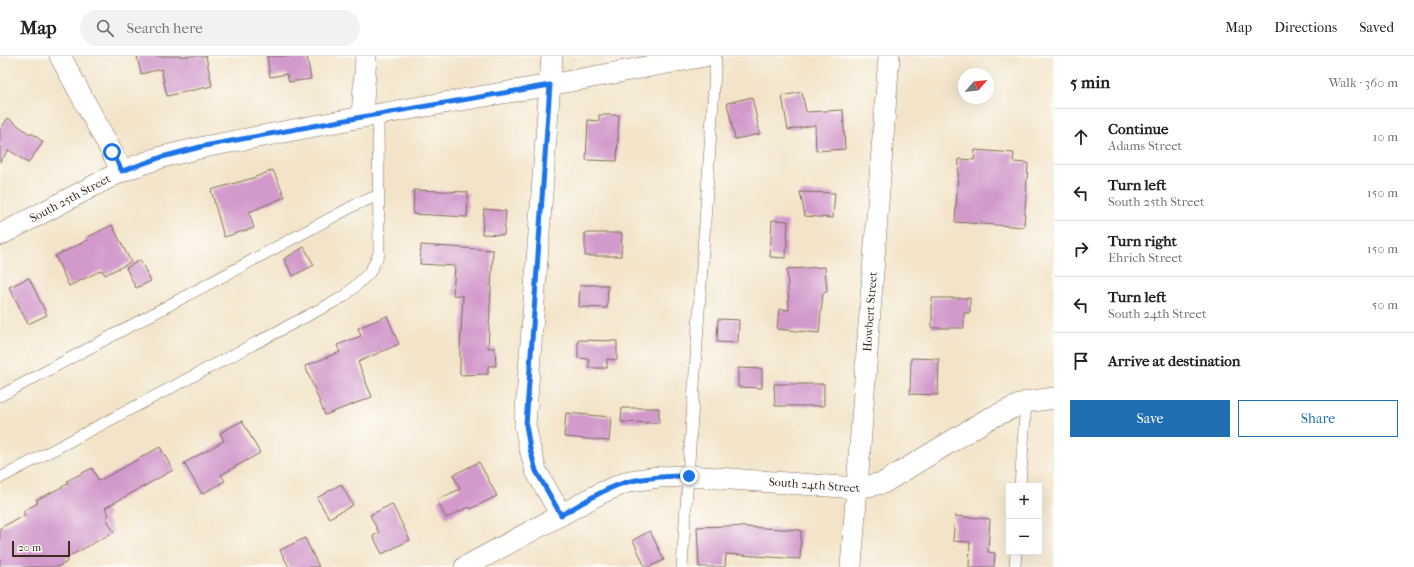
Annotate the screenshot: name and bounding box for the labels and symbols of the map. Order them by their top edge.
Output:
north arrow [958,68,994,104]
route start [103,143,121,161]
street label: South 25th Street [27,171,113,225]
street label: Howbert Street [860,271,880,352]
route end [680,467,698,485]
street label: South 24th Street [768,475,862,495]
scale bar [12,539,70,558]

